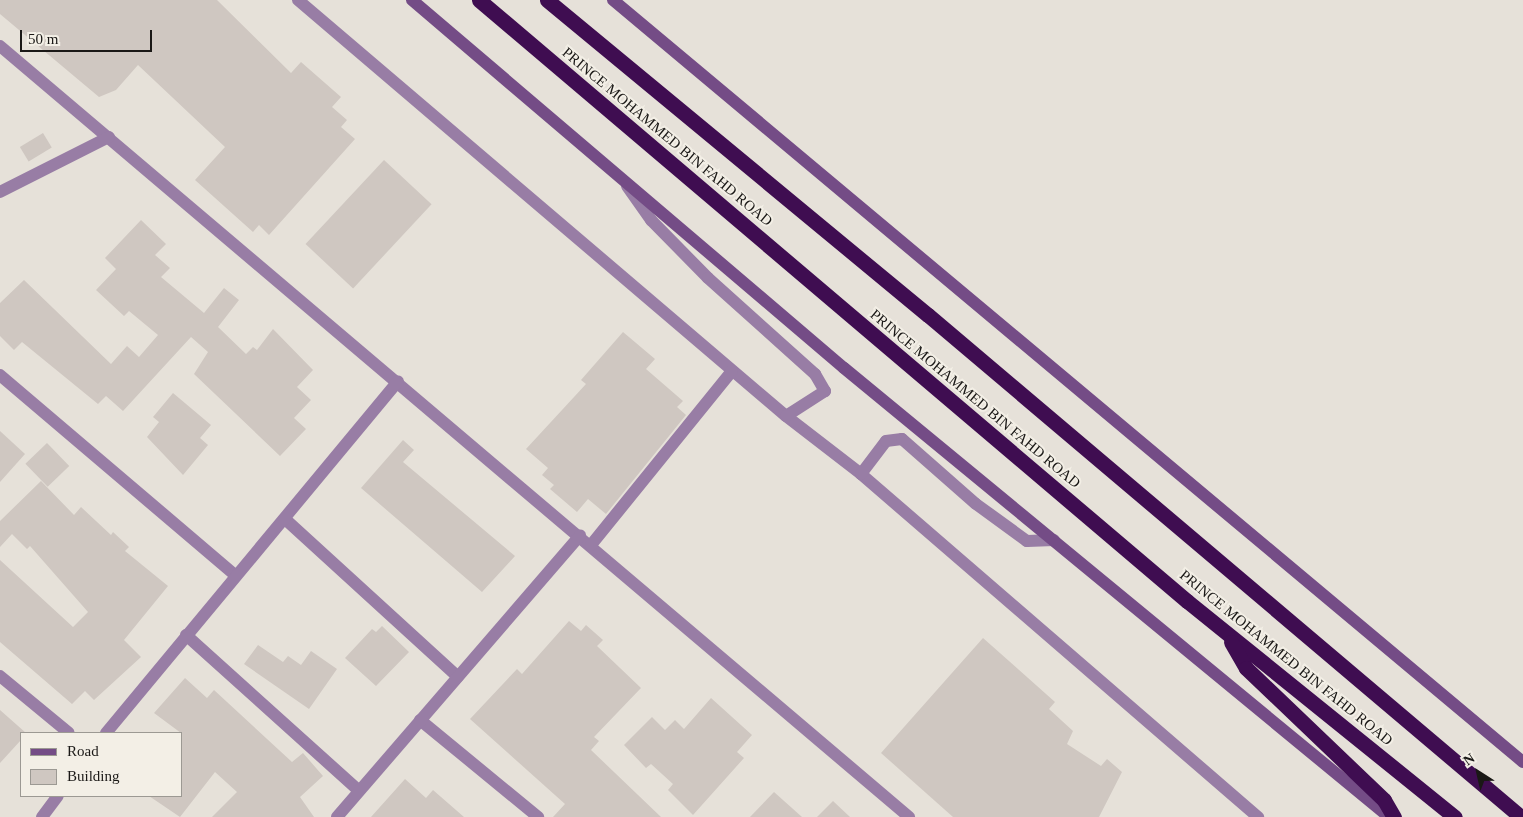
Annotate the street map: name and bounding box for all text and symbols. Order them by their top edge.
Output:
scale bar [22,20,155,52]
text: 50 m [28,31,58,47]
street label: PRINCE MOHAMMED BIN FAHD ROAD [568,52,766,222]
street label: PRINCE MOHAMMED BIN FAHD ROAD [876,314,1074,484]
street label: PRINCE MOHAMMED BIN FAHD ROAD [1186,575,1386,741]
legend [20,732,182,797]
text: Road [67,743,99,759]
north arrow [1453,747,1503,797]
text: N [1461,750,1478,768]
text: Building [67,768,120,784]

